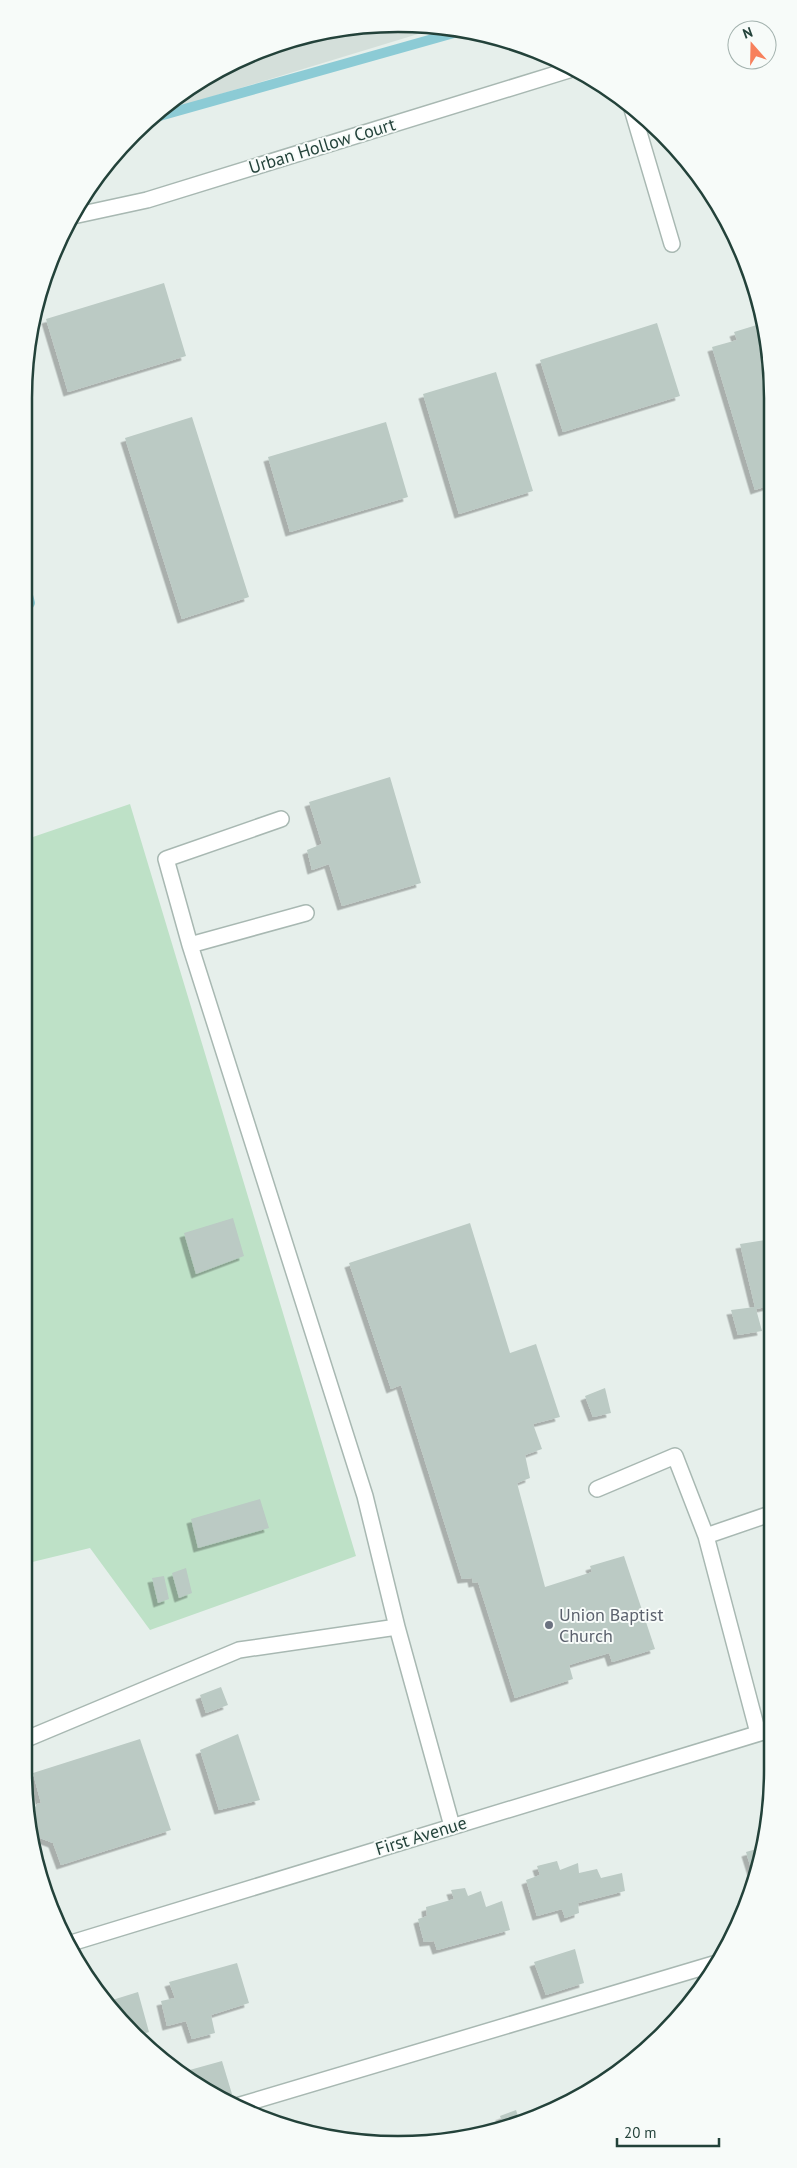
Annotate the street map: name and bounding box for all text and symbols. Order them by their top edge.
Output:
north arrow [727,20,777,70]
text: N [740,23,755,43]
street label: Urban Hollow Court [246,112,398,179]
place label: Union Baptist Church [559,1603,664,1647]
marker: Union Baptist Church [543,1619,555,1631]
street label: First Avenue [372,1811,469,1860]
scale bar [617,2116,720,2148]
text: 20 m [624,2123,657,2142]

